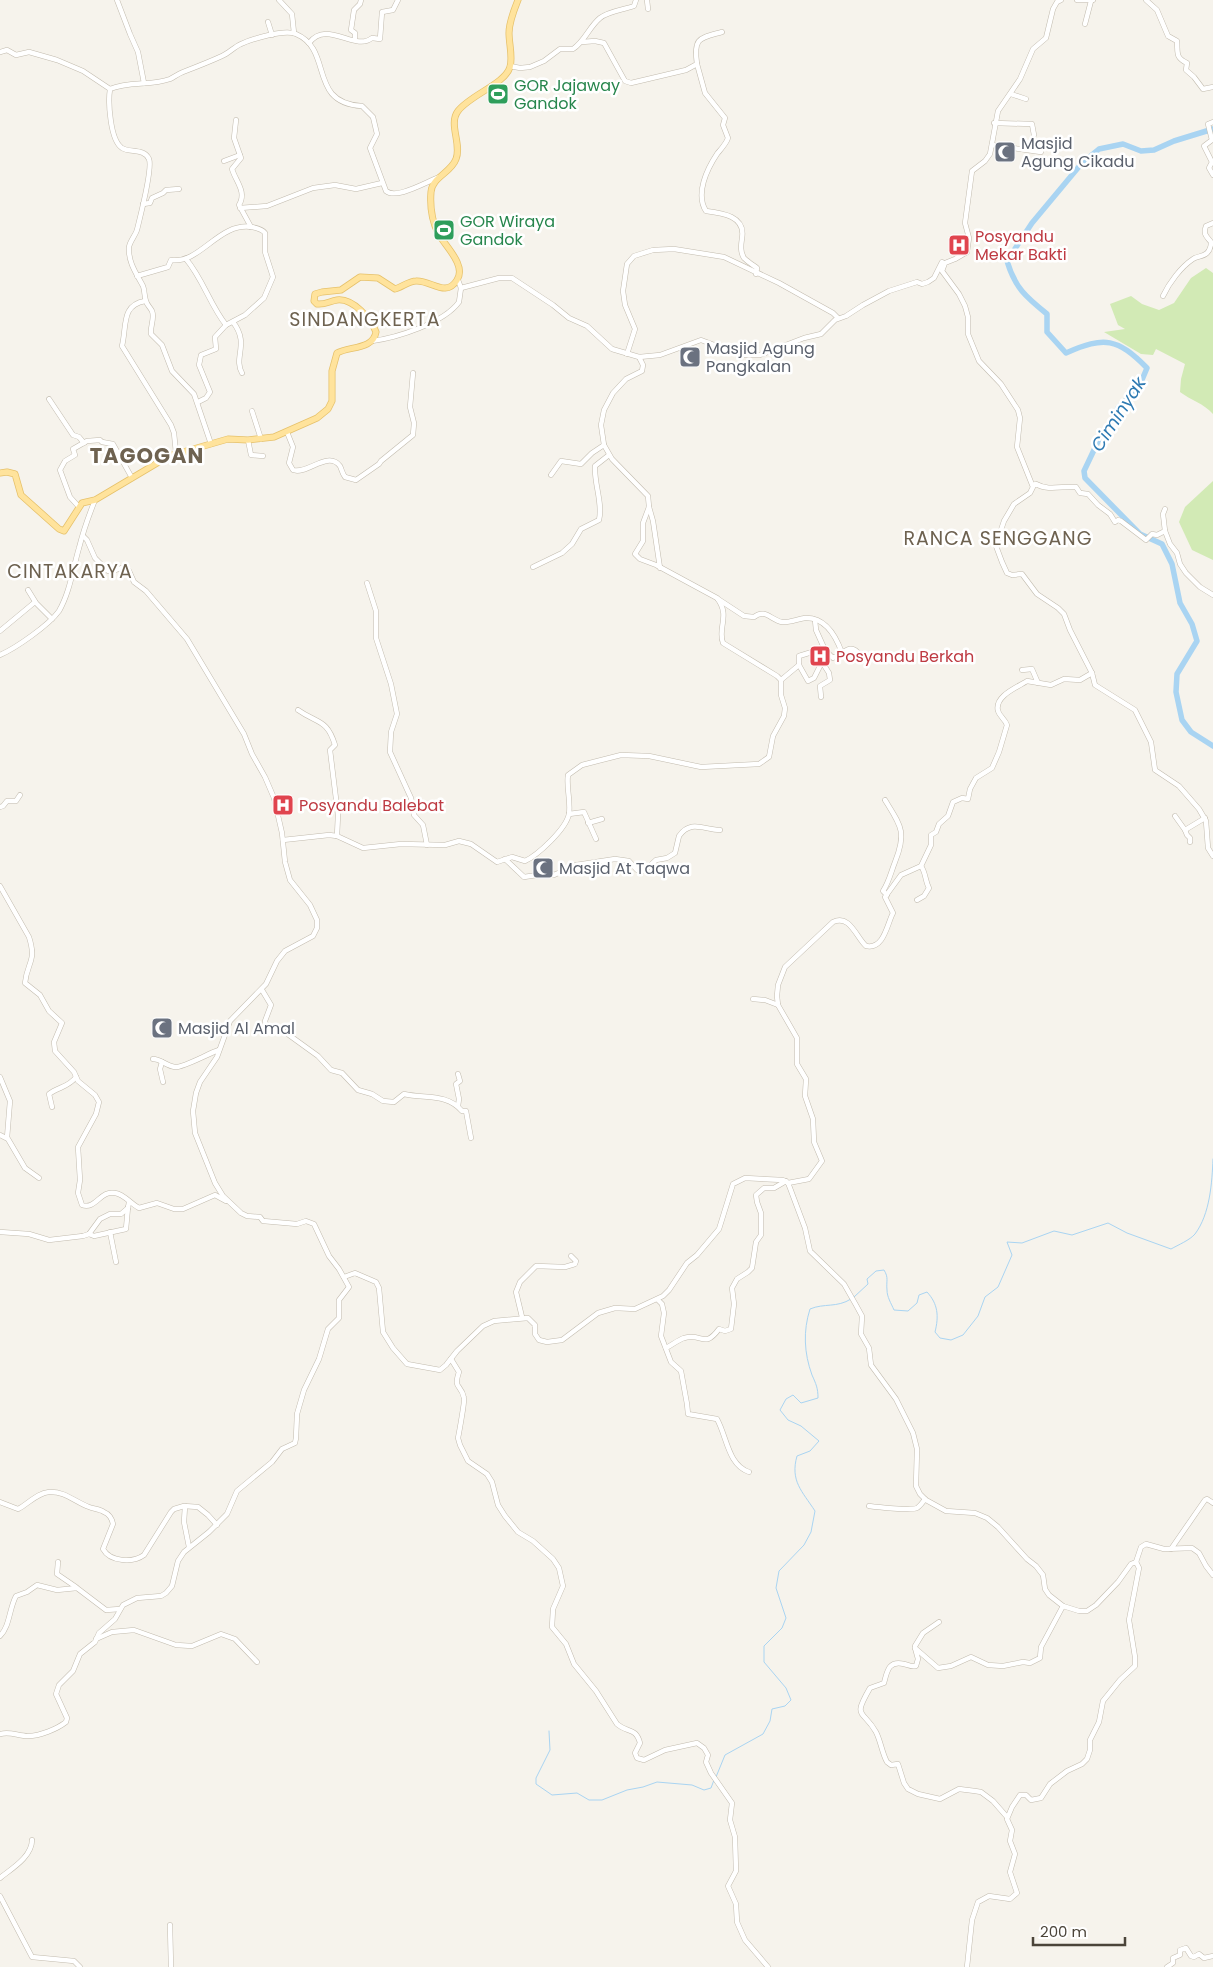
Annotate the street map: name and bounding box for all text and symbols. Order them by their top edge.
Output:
place label: GOR Jajaway Gandok [514,74,620,115]
sports icon: GOR Jajaway Gandok [486,82,510,106]
place label: Masjid Agung Cikadu [1021,132,1135,173]
mosque icon: Masjid Agung Cikadu [993,140,1017,164]
place label: GOR Wiraya Gandok [460,210,555,251]
sports icon: GOR Wiraya Gandok [432,218,456,242]
place label: Posyandu Mekar Bakti [975,225,1067,266]
hospital icon: Posyandu Mekar Bakti [947,233,971,257]
district label: SINDANGKERTA [289,306,441,333]
place label: Masjid Agung Pangkalan [706,337,815,378]
mosque icon: Masjid Agung Pangkalan [678,345,702,369]
water label: Ciminyak [1085,371,1152,456]
district label: TAGOGAN [90,441,204,470]
district label: RANCA SENGGANG [903,525,1093,552]
district label: CINTAKARYA [7,558,133,585]
hospital icon: Posyandu Berkah [808,644,832,668]
place label: Posyandu Berkah [836,645,974,668]
hospital icon: Posyandu Balebat [271,793,295,817]
place label: Posyandu Balebat [299,794,444,817]
mosque icon: Masjid At Taqwa [531,856,555,880]
place label: Masjid At Taqwa [559,857,690,880]
mosque icon: Masjid Al Amal [150,1016,174,1040]
place label: Masjid Al Amal [178,1017,295,1040]
scale bar [1033,1914,1126,1946]
text: 200 m [1040,1921,1087,1942]

